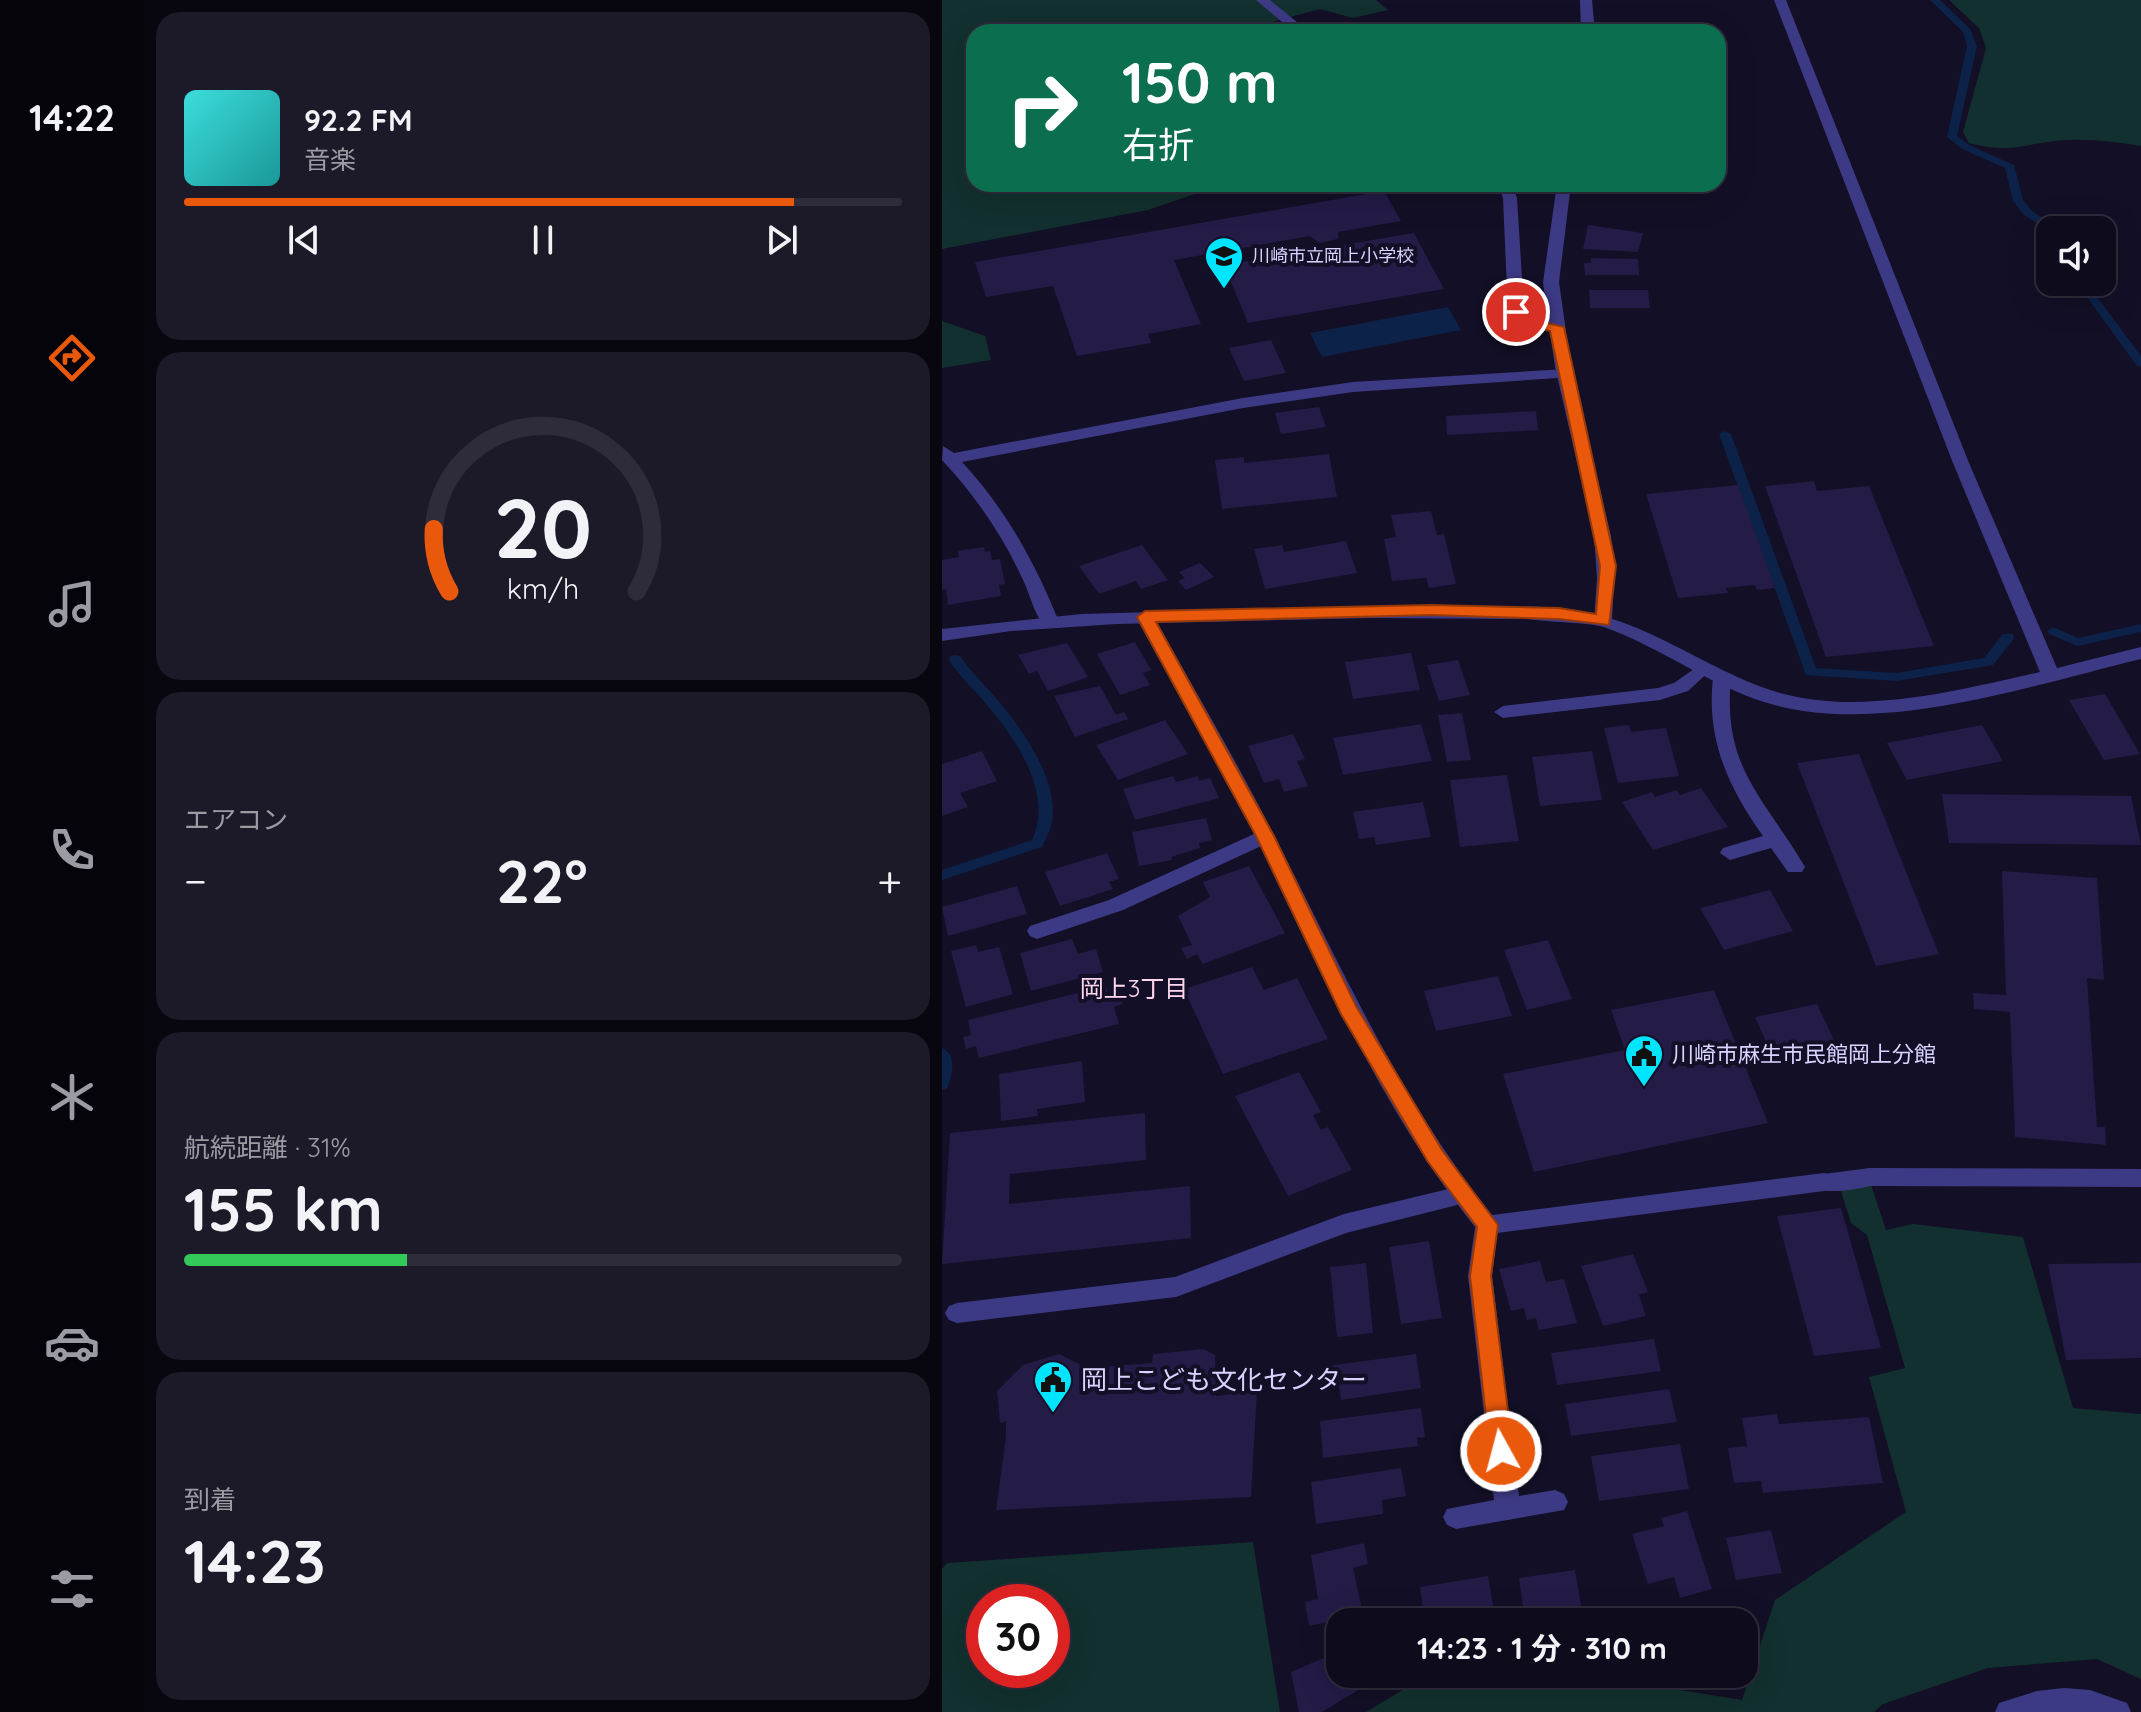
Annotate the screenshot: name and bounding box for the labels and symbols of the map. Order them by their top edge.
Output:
school or university icon: 川崎市立岡上小学校 [1203,235,1245,290]
place label: 川崎市立岡上小学校 [1252,244,1414,267]
pin [1482,278,1550,346]
district label: 岡上3丁目 [1080,973,1188,1003]
public building icon: 川崎市麻生市民館岡上分館 [1623,1033,1665,1088]
place label: 川崎市麻生市民館岡上分館 [1672,1040,1936,1068]
public building icon: 岡上こども文化センター [1032,1359,1074,1414]
place label: 岡上こども文化センター [1081,1363,1367,1396]
position arrow [1459,1409,1543,1493]
speed limit sign: 30 [966,1584,1070,1688]

